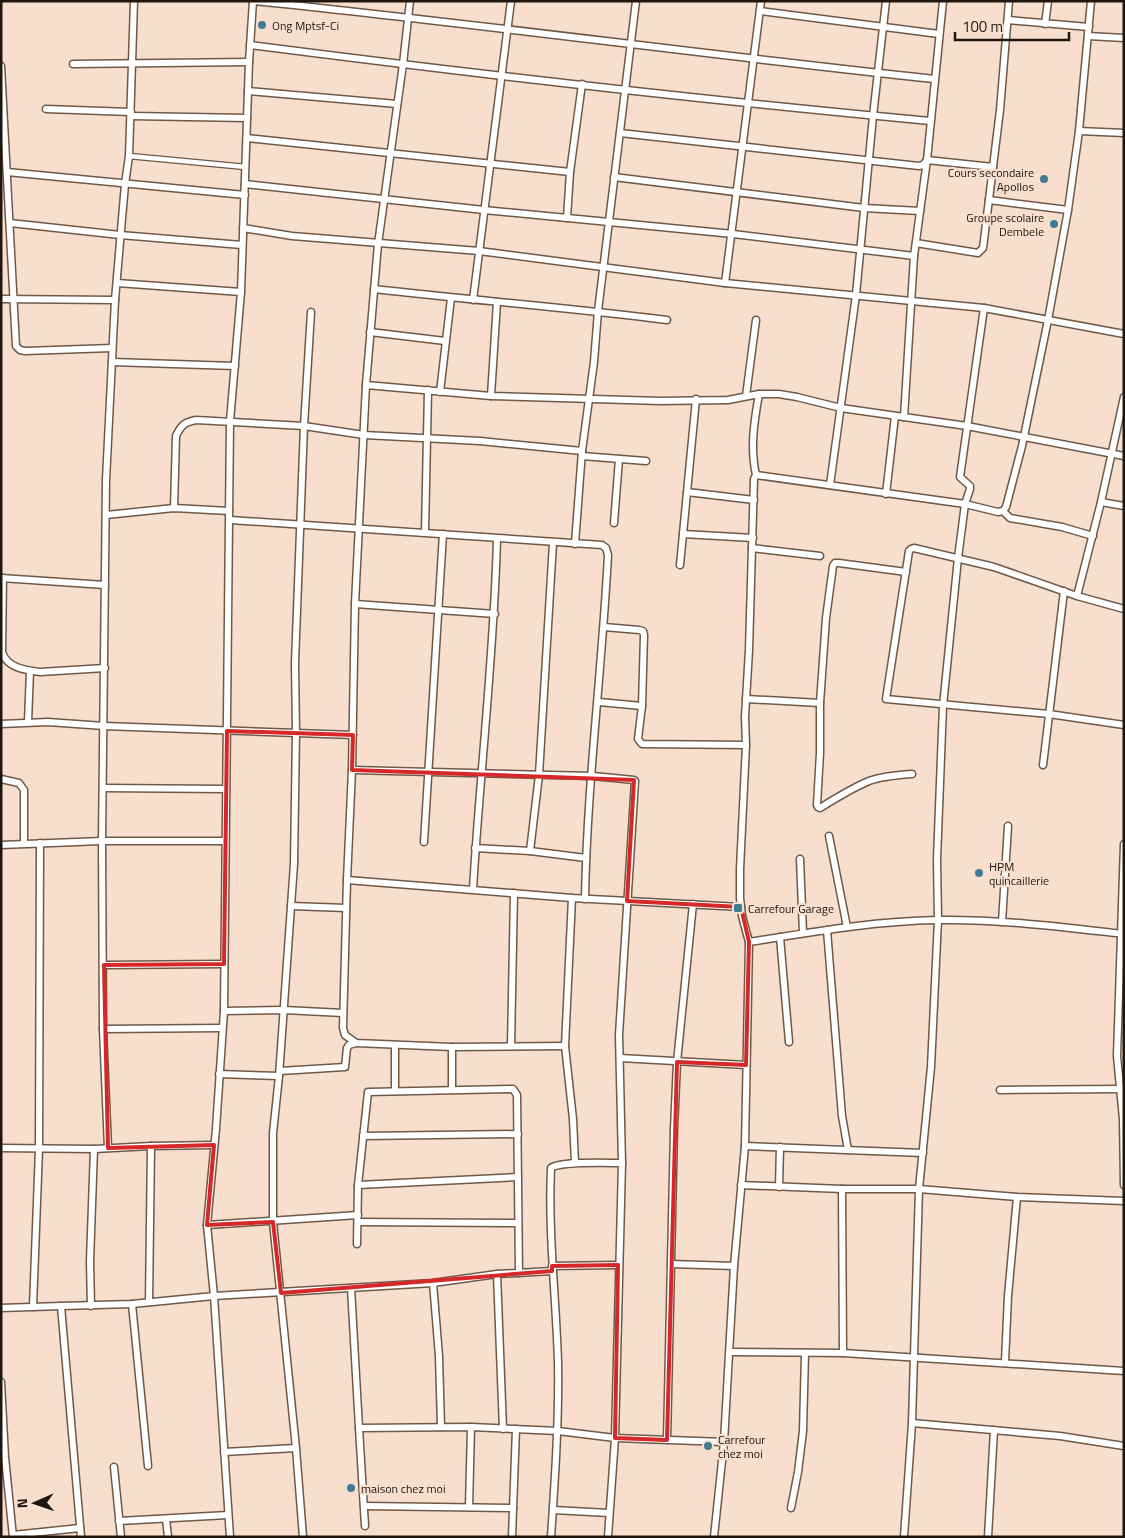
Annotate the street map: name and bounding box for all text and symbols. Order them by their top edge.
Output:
scale bar [955,10,1069,42]
text: 100 m [962,15,1003,38]
place label: Ong Mptsf-Ci [272,16,339,35]
marker: Ong Mptsf-Ci [256,19,268,31]
place label: Cours secondaire Apollos [948,163,1034,196]
marker: Cours secondaire Apollos [1038,173,1050,185]
place label: Groupe scolaire Dembele [966,208,1044,241]
marker: Groupe scolaire Dembele [1048,218,1060,230]
place label: HPM quincaillerie [989,857,1049,890]
marker: HPM quincaillerie [973,867,985,879]
place label: Carrefour Garage [748,899,834,918]
marker: Carrefour Garage [732,902,744,914]
place label: Carrefour chez moi [718,1430,766,1463]
marker: Carrefour chez moi [702,1440,714,1452]
north arrow [10,1478,60,1528]
place label: maison chez moi [361,1479,446,1498]
marker: maison chez moi [345,1482,357,1494]
text: N [11,1498,32,1509]

